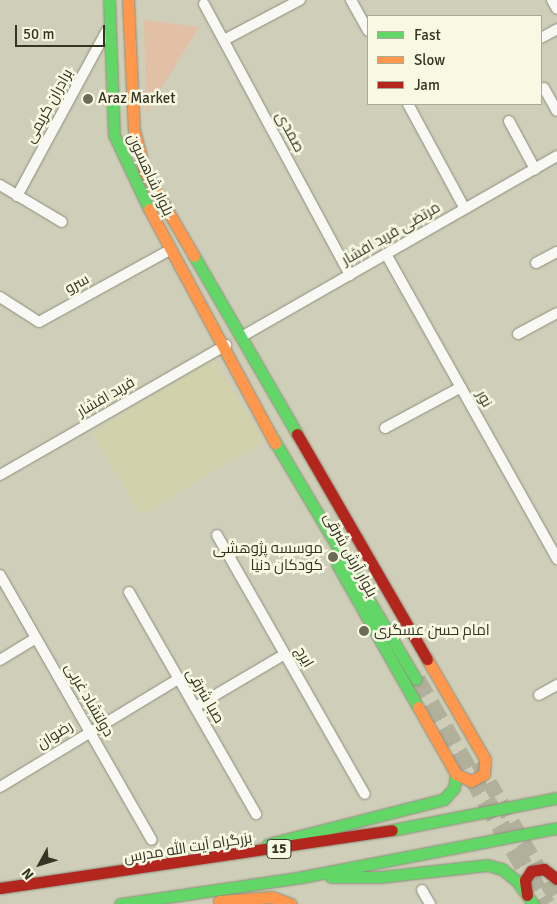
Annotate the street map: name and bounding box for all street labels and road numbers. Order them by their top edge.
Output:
street label: برادران کریمی [21,66,77,146]
street label: صمدی [272,108,308,156]
street label: بلوار شاهسون [123,131,177,219]
street label: مرتضی فرید افشار [339,198,443,270]
street label: سرو [62,270,92,298]
street label: فرید افشار [74,373,138,421]
street label: نور [472,387,496,411]
street label: بلوار آرش شرقی [319,510,381,600]
street label: ایرج [291,643,317,671]
street label: دولتشاد غربی [61,660,117,740]
street label: صبا شرقی [182,665,228,727]
street label: رضوان [34,717,76,753]
street label: بزرگراه آیت الله مدرس [123,829,253,867]
road number: 15 [265,838,293,861]

